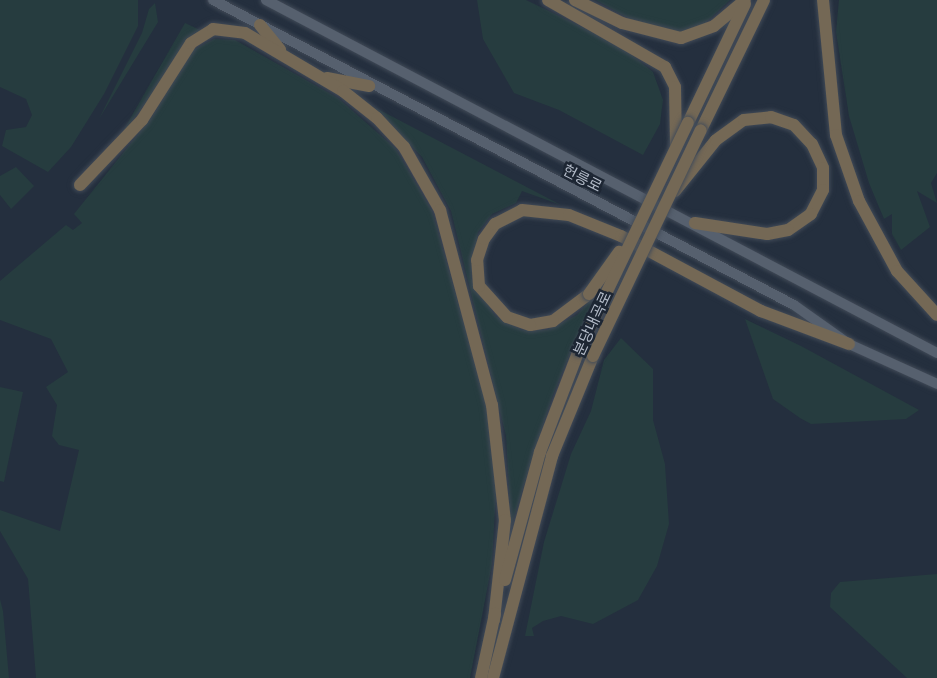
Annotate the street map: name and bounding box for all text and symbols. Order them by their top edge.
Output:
street label: 헌릉로 [559,162,605,196]
street label: 분당내곡로 [570,289,616,359]

